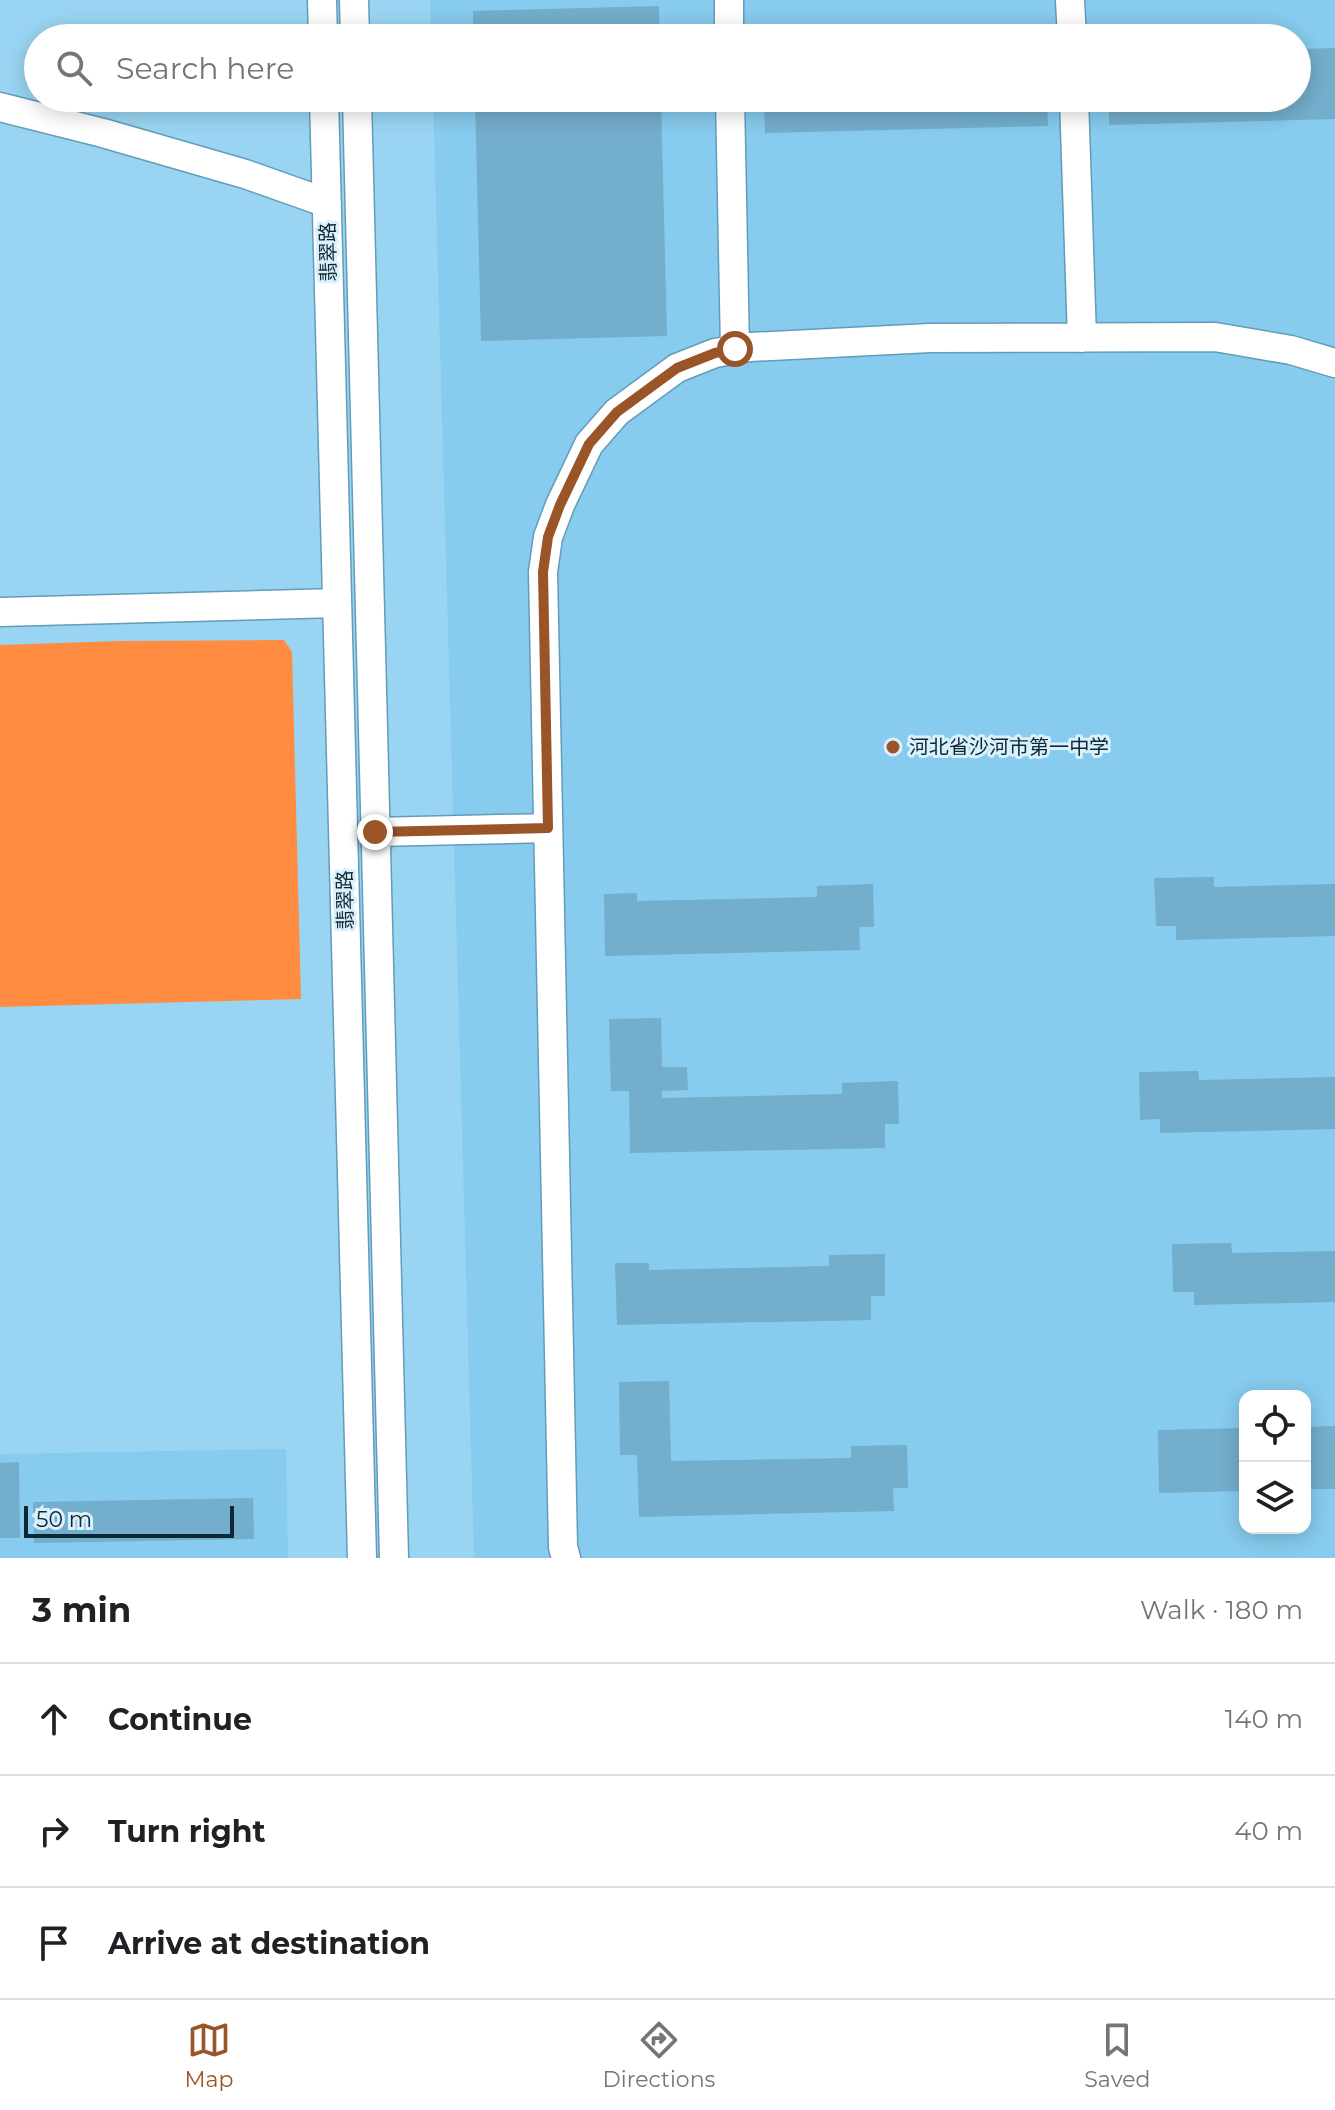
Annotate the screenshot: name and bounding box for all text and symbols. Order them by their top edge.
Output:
search box [24,24,1311,112]
icon: search [52,46,96,90]
text: Search here [116,50,294,87]
street label: 翡翠路 [315,222,341,282]
route start [717,331,753,367]
place label: 河北省沙河市第一中学 [909,735,1109,759]
marker: 河北省沙河市第一中学 [884,738,902,756]
route end [357,814,393,850]
street label: 翡翠路 [332,870,358,930]
map controls [1239,1390,1311,1534]
button: locate [1239,1390,1311,1462]
button: layers [1239,1462,1311,1534]
scale bar [24,1502,234,1538]
text: 50 m [36,1506,92,1533]
text: 3 min [32,1589,131,1631]
text: Walk · 180 m [1140,1594,1303,1626]
icon: ahead [32,1697,76,1741]
text: Continue [108,1701,252,1738]
text: 140 m [1225,1703,1303,1735]
icon: right [32,1809,76,1853]
text: Turn right [108,1813,265,1850]
text: 40 m [1234,1815,1303,1847]
icon: arrive [32,1921,76,1965]
text: Arrive at destination [108,1925,430,1962]
tab: Map [185,2018,233,2093]
tab: Directions [603,2018,715,2093]
tab: Saved [1084,2018,1150,2093]

